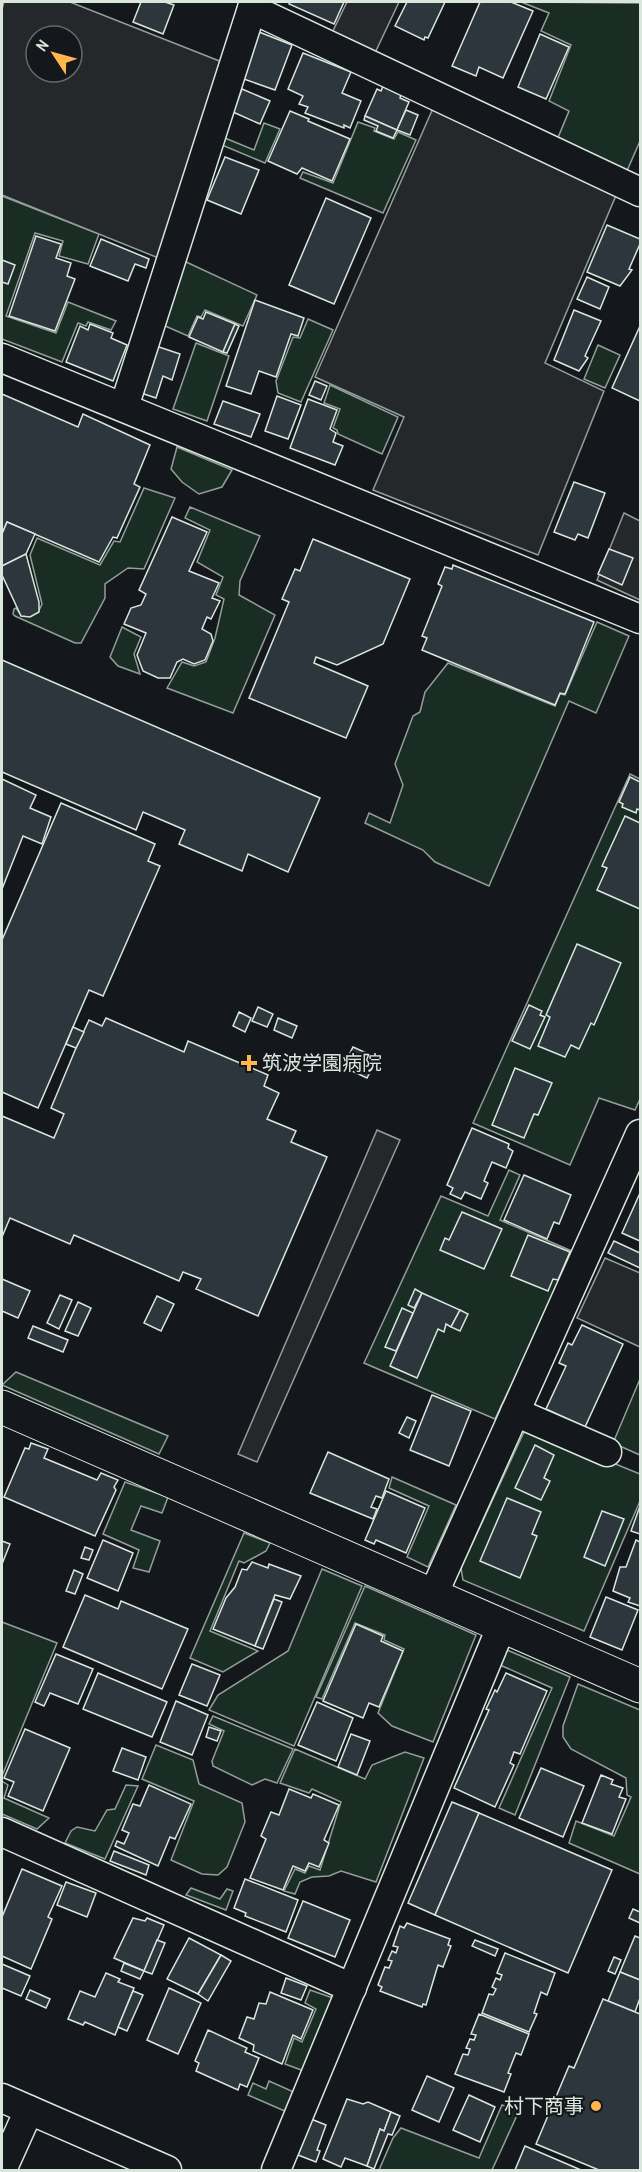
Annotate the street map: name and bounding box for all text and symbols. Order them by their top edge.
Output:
north arrow [24,24,84,84]
text: N [30,35,54,55]
place label: 筑波学園病院 [262,1049,382,1076]
marker: 筑波学園病院 [240,1054,258,1072]
place label: 村下商事 [504,2092,584,2119]
marker: 村下商事 [589,2099,603,2113]

